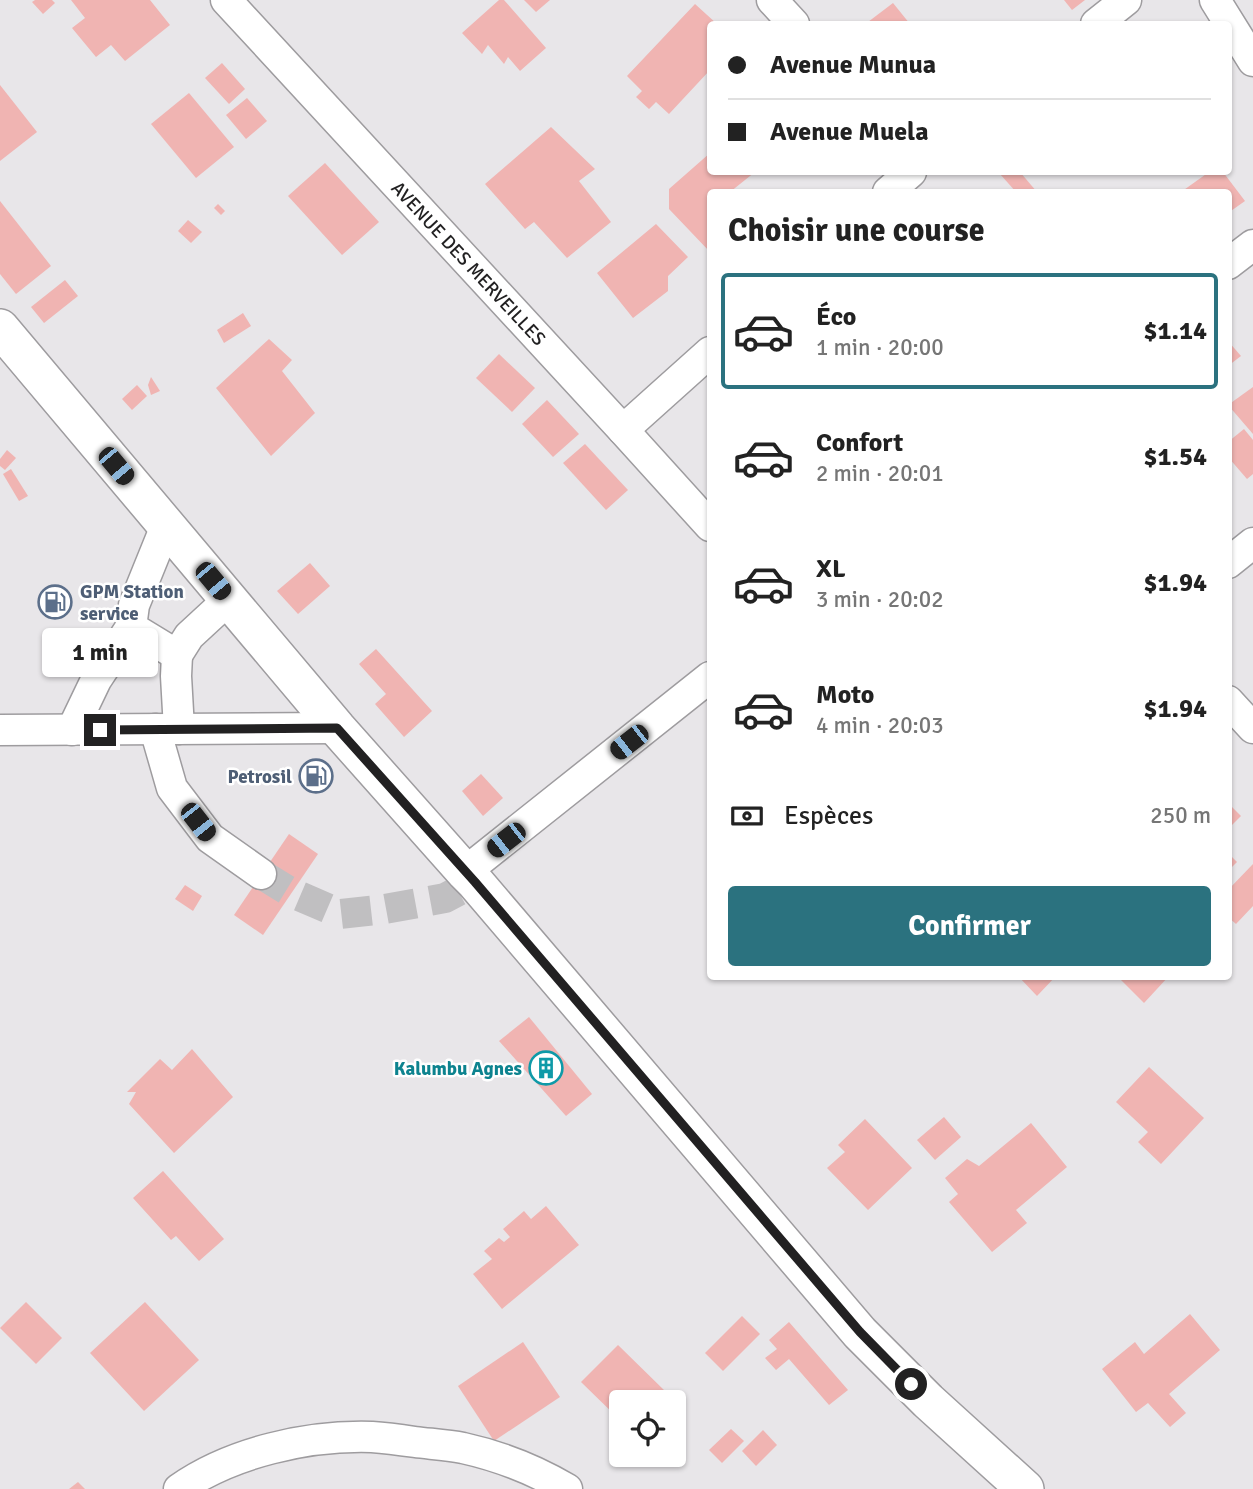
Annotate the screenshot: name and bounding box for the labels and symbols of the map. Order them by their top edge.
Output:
street label: AVENUE DES MERVEILLES [386,177,551,351]
car [95,443,138,489]
car [192,558,235,604]
place label: GPM Station service [80,580,184,626]
fuel station icon: GPM Station service [36,583,74,621]
callout: 1 min [42,628,158,678]
route end [84,714,116,746]
car [606,721,653,763]
fuel station icon: Petrosil [297,757,335,795]
place label: Petrosil [227,765,292,789]
car [177,799,220,845]
car [483,819,530,861]
building icon: Kalumbu Agnes [527,1049,565,1087]
place label: Kalumbu Agnes [394,1057,522,1081]
route start [895,1368,927,1400]

